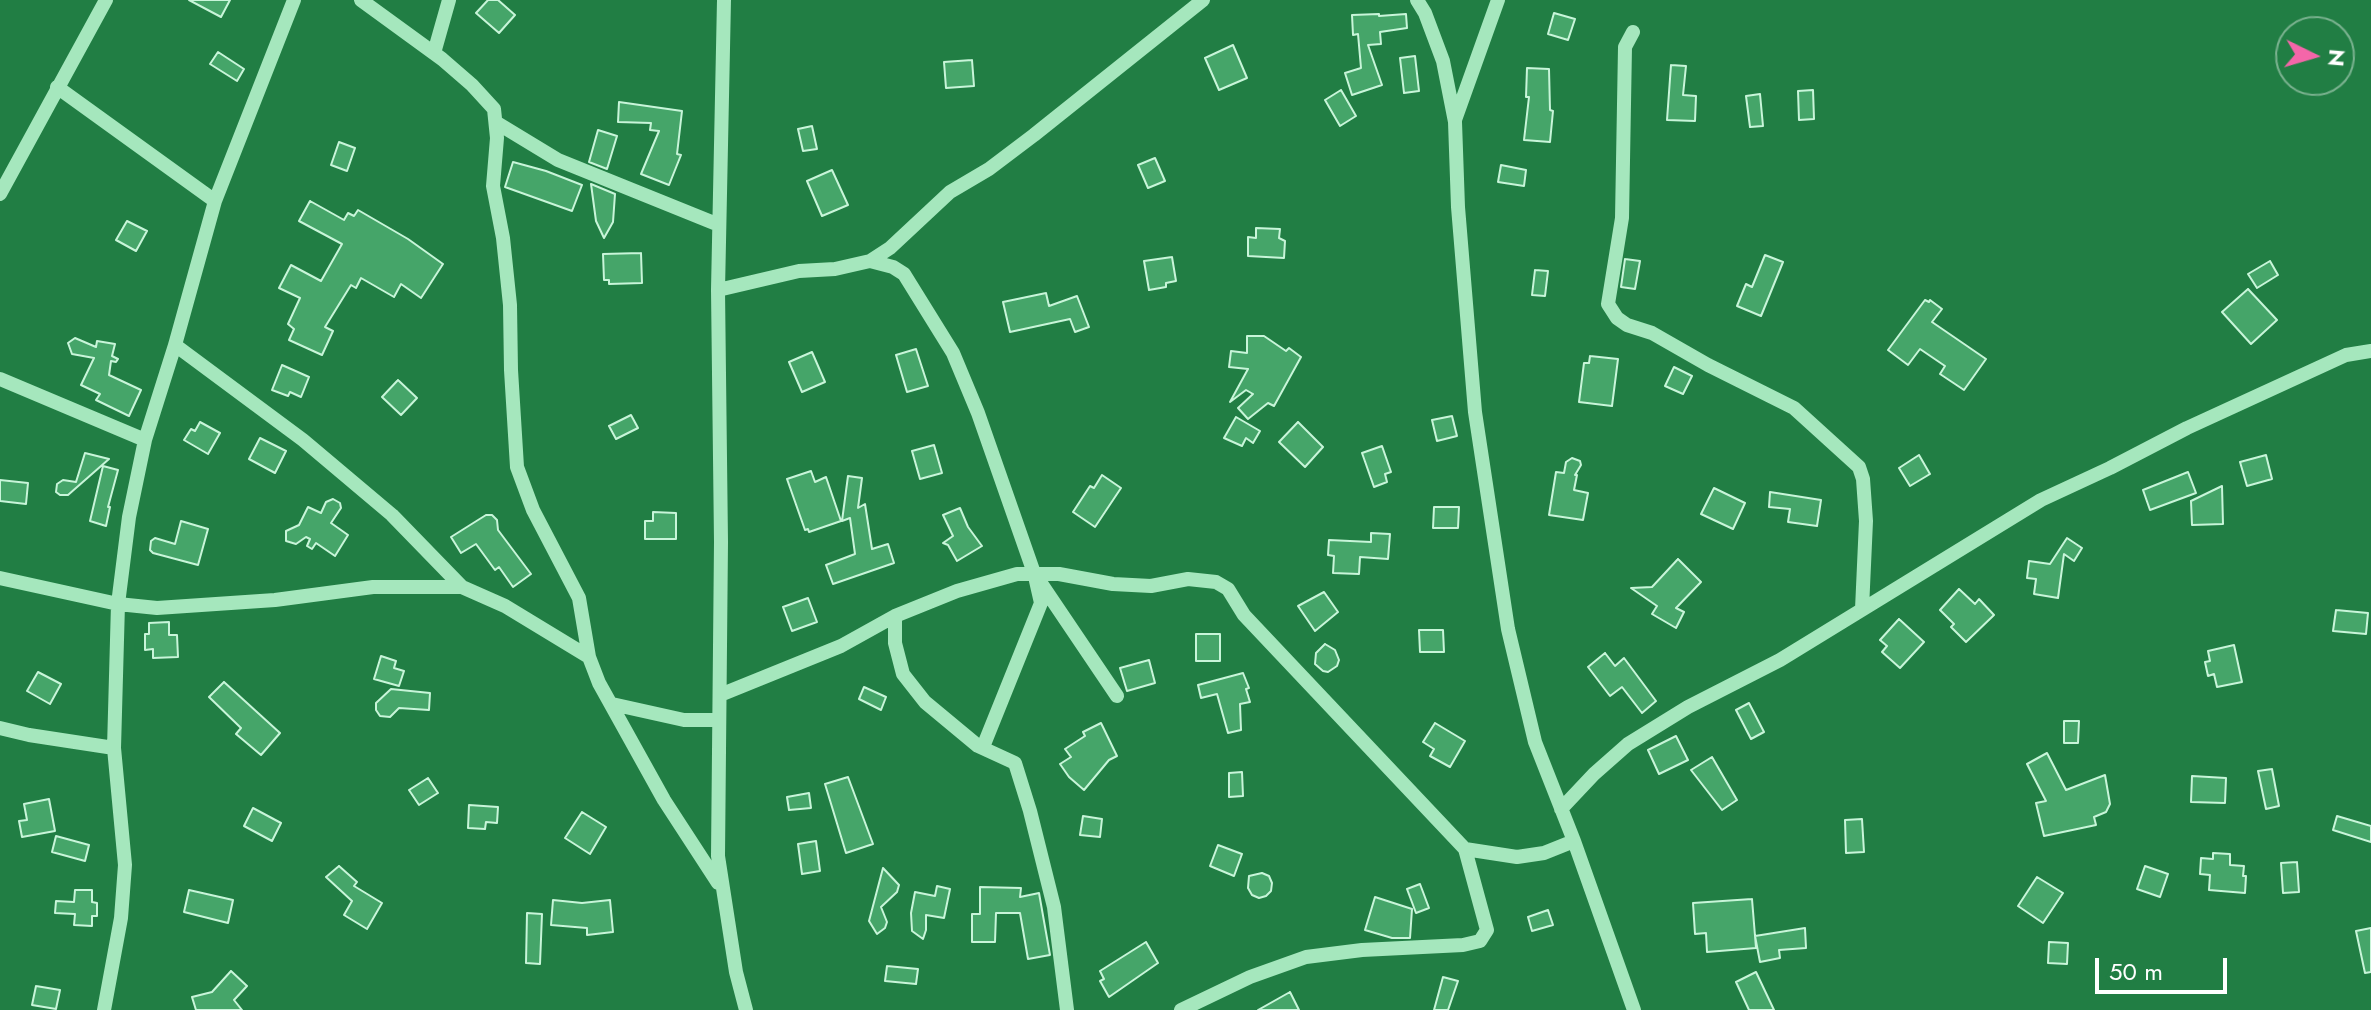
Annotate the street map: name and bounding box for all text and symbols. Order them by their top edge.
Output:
north arrow [2275,16,2355,96]
text: N [2320,48,2354,68]
scale bar [2099,942,2231,992]
text: 50 m [2109,954,2163,989]

